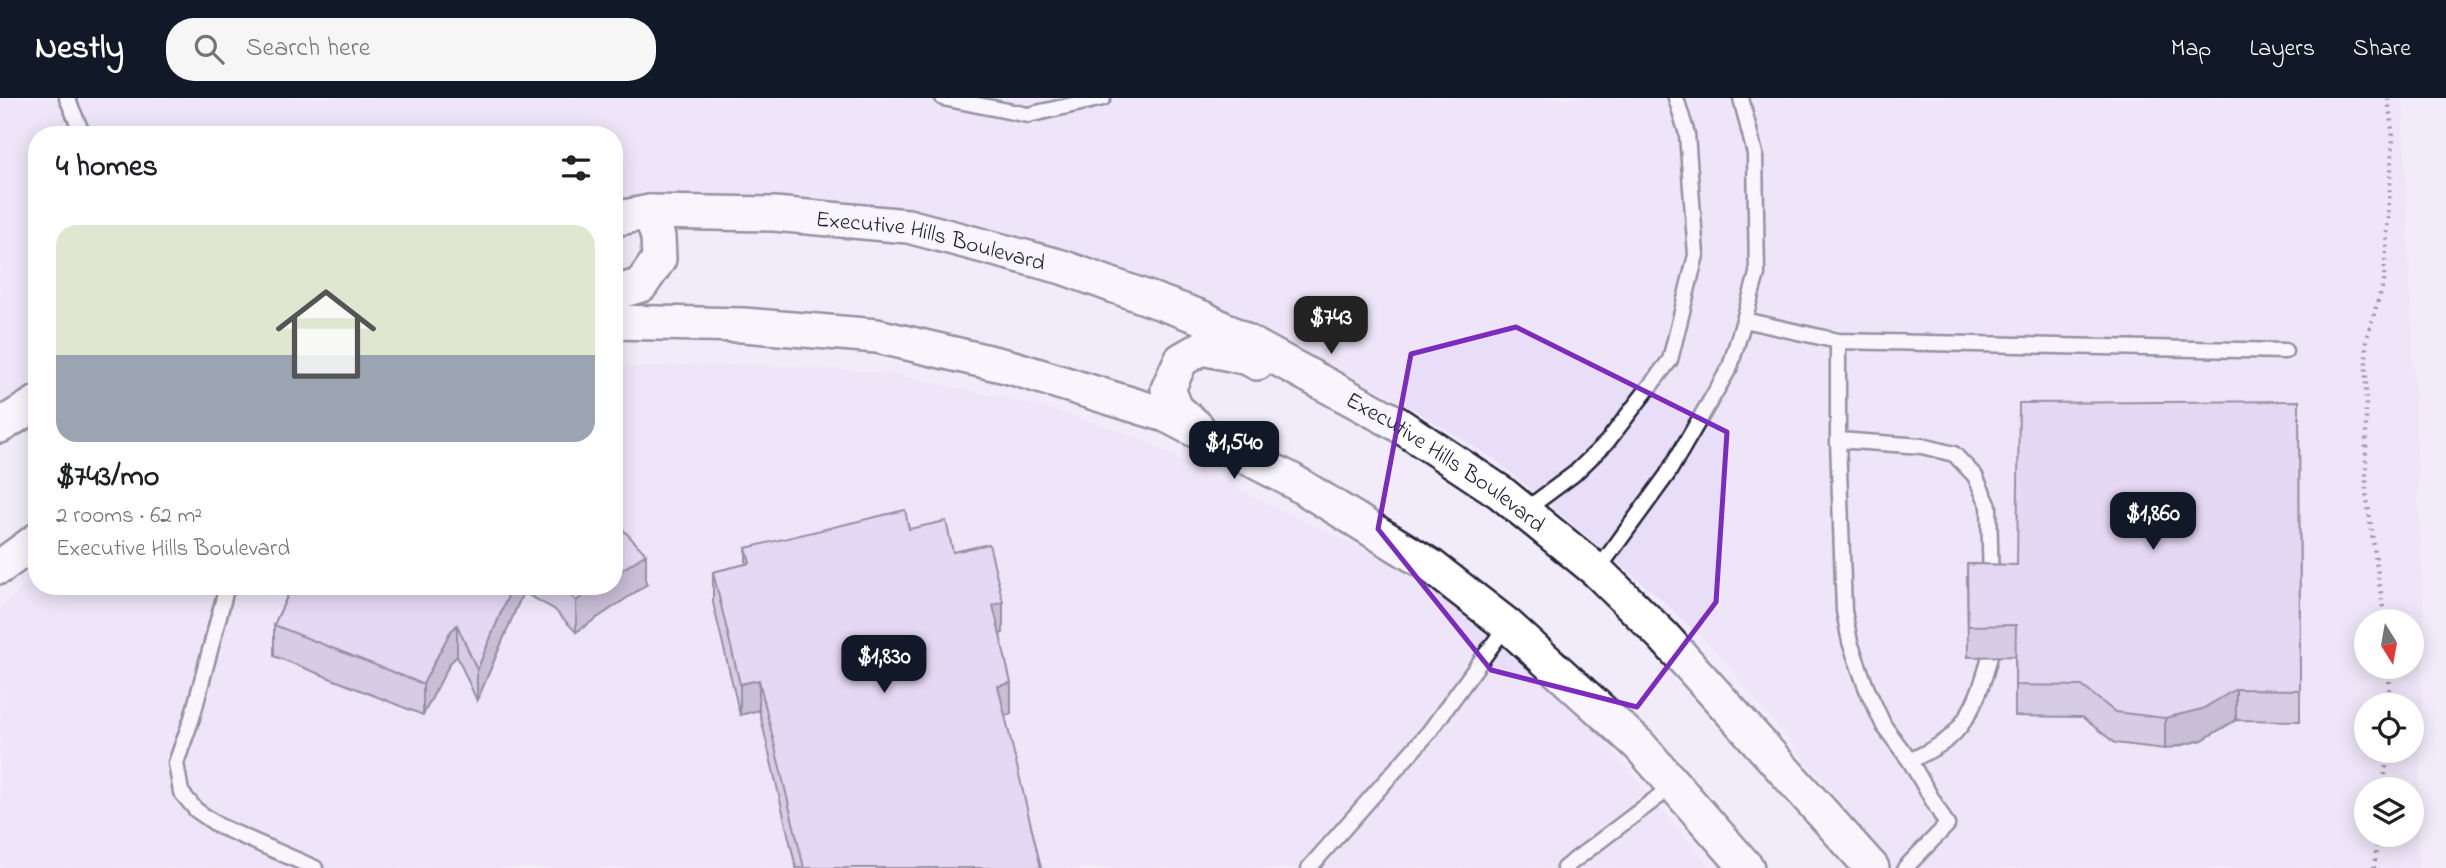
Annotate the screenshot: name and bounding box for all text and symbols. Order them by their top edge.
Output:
search box [166,18,656,81]
text: Nestly [35,25,124,73]
icon: search [190,30,228,68]
text: Search here [246,30,370,68]
text: Map [2171,32,2211,67]
text: Layers [2249,32,2315,67]
text: Share [2353,32,2411,67]
text: 4 homes [56,146,158,190]
icon: filters [557,149,595,187]
street label: Executive Hills Boulevard [814,204,1049,281]
icon: home [263,271,389,397]
pin: $743 [1290,296,1372,356]
text: $743 [1310,302,1352,335]
street label: Executive Hills Boulevard [1339,385,1552,542]
pin: $1,540 [1177,422,1291,481]
text: $1,540 [1205,427,1263,460]
text: $743/mo [56,456,159,500]
pin: $1,860 [2096,492,2210,552]
text: $1,860 [2126,498,2180,531]
text: 2 rooms · 62 m² [56,500,202,533]
text: Executive Hills Boulevard [56,533,290,566]
north arrow [2354,609,2424,679]
map controls [2354,609,2424,847]
pin: $1,830 [827,636,941,695]
text: $1,830 [857,641,911,674]
button: locate [2354,693,2424,763]
button: layers [2354,777,2424,847]

